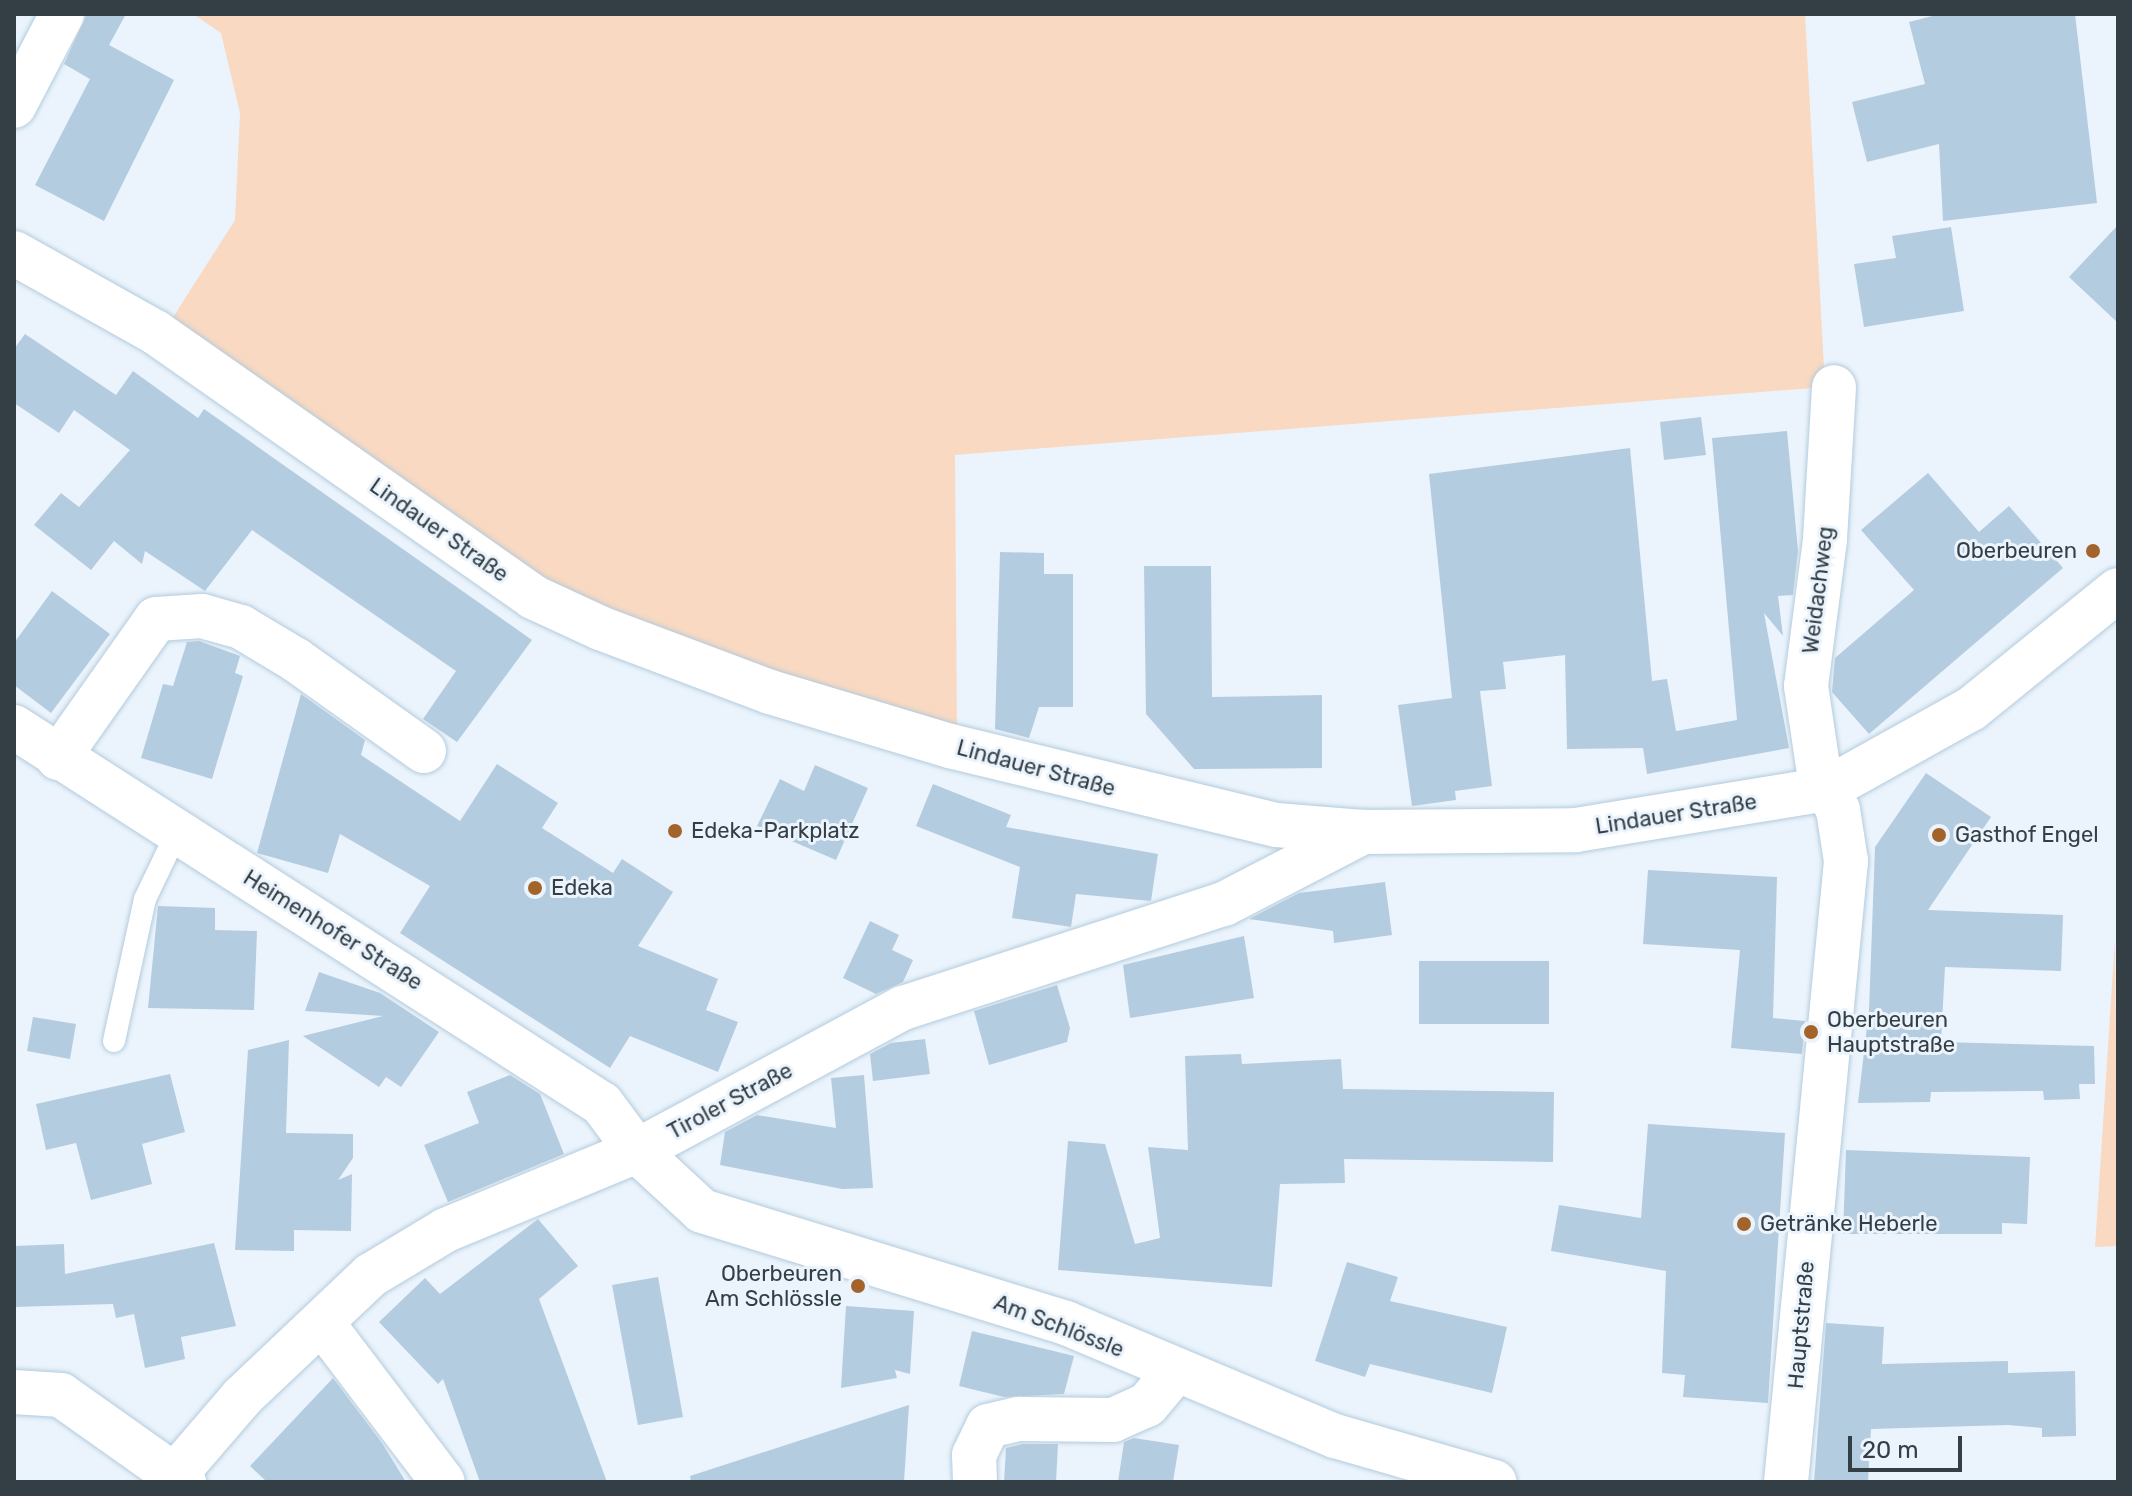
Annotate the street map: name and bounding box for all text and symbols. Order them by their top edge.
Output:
street label: Lindauer Straße [364,472,514,588]
street label: Weidachweg [1797,525,1839,655]
place label: Oberbeuren [1956,538,2077,564]
marker: Oberbeuren [2084,542,2102,560]
street label: Lindauer Straße [954,734,1118,802]
street label: Lindauer Straße [1593,788,1759,840]
place label: Edeka-Parkplatz [691,818,859,844]
marker: Edeka-Parkplatz [666,822,684,840]
place label: Gasthof Engel [1955,822,2099,848]
marker: Gasthof Engel [1930,826,1948,844]
street label: Heimenhofer Straße [238,864,428,996]
place label: Edeka [551,875,613,901]
marker: Edeka [526,879,544,897]
place label: Oberbeuren Hauptstraße [1827,1006,1955,1058]
marker: Oberbeuren Hauptstraße [1802,1023,1820,1041]
street label: Tiroler Straße [663,1057,797,1145]
place label: Getränke Heberle [1760,1211,1937,1237]
marker: Getränke Heberle [1735,1215,1753,1233]
place label: Oberbeuren Am Schlössle [705,1260,842,1312]
street label: Hauptstraße [1782,1260,1820,1390]
marker: Oberbeuren Am Schlössle [849,1277,867,1295]
street label: Am Schlössle [990,1289,1128,1363]
scale bar [1852,1420,1966,1470]
text: 20 m [1862,1436,1919,1464]

